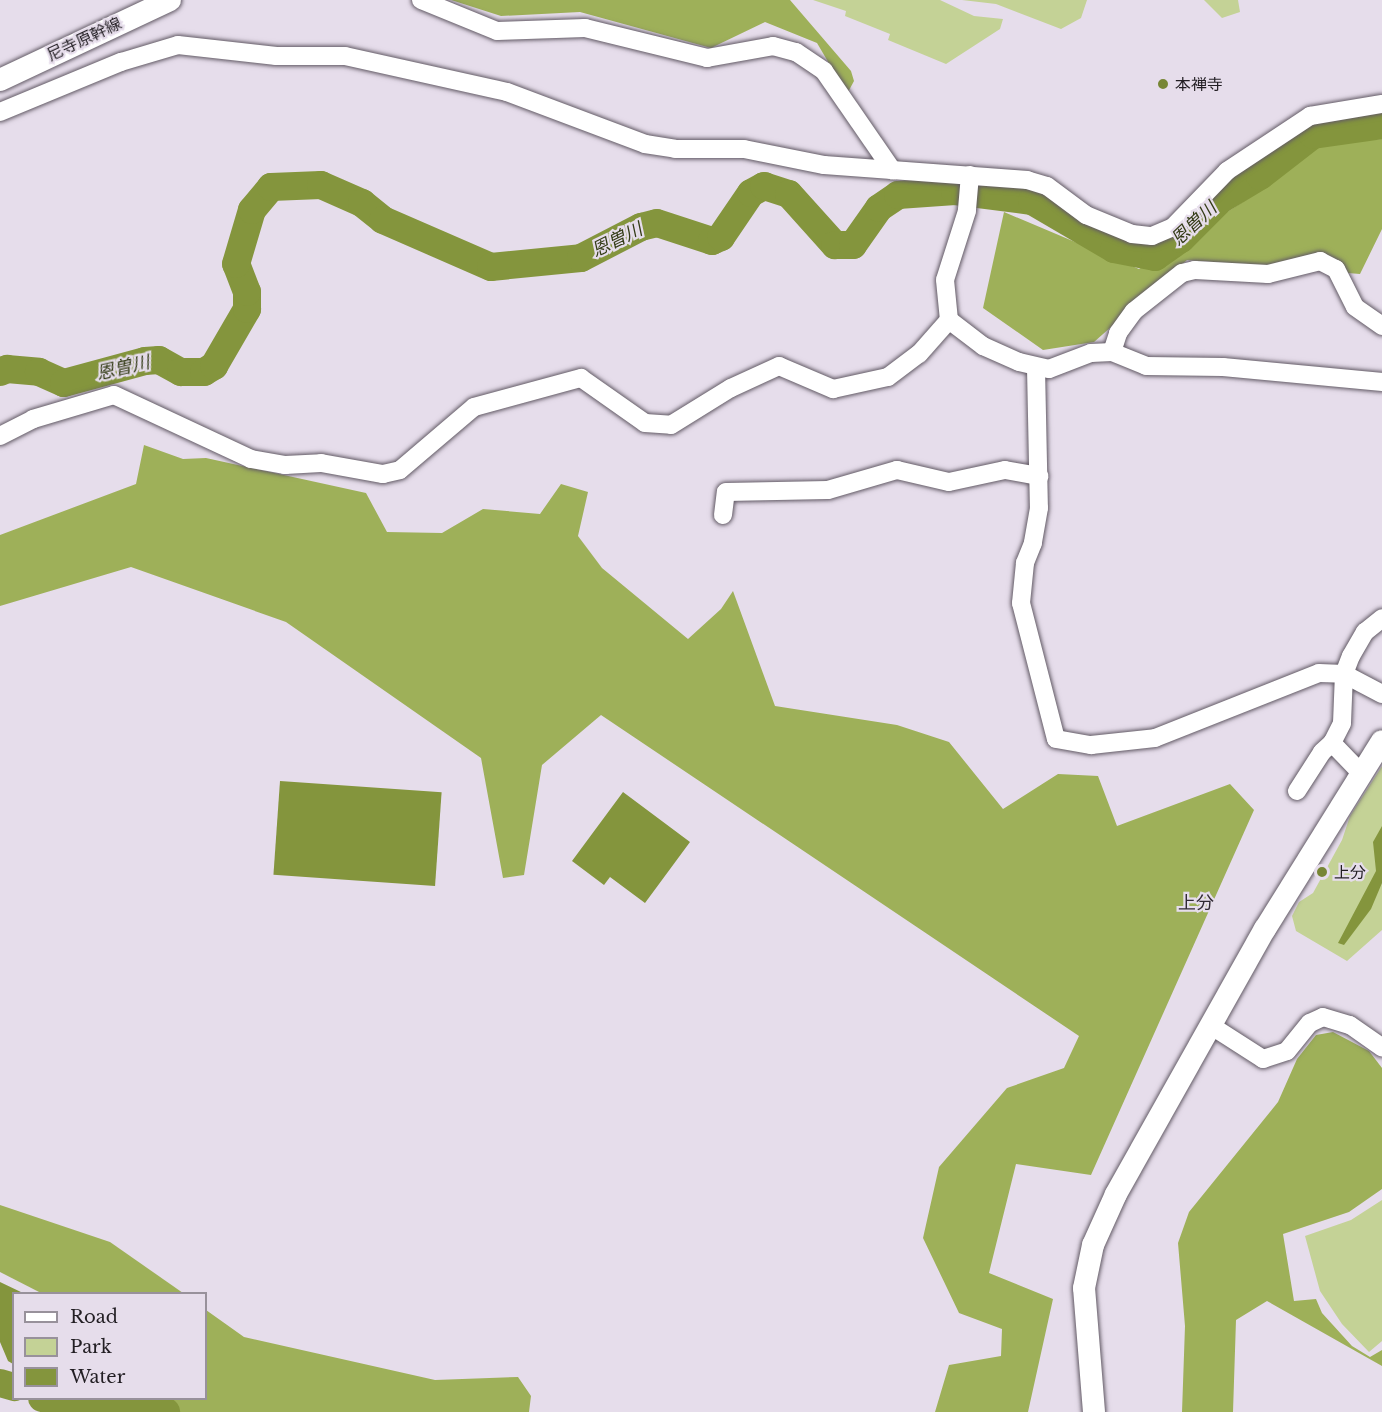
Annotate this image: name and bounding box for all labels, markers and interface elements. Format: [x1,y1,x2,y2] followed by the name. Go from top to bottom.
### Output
[44,13,124,65] street label: 尼寺原幹線
[1175,74,1223,94] place label: 本禅寺
[1156,77,1170,91] marker: 本禅寺
[1167,198,1221,250] water label: 恩曽川
[588,218,646,262] water label: 恩曽川
[94,351,152,385] water label: 恩曽川
[1334,862,1366,882] place label: 上分
[1315,865,1329,879] marker: 上分
[1178,892,1214,914] district label: 上分
[12,1292,207,1400] legend
[70,1306,118,1328] text: Road
[70,1336,112,1358] text: Park
[70,1366,125,1388] text: Water

